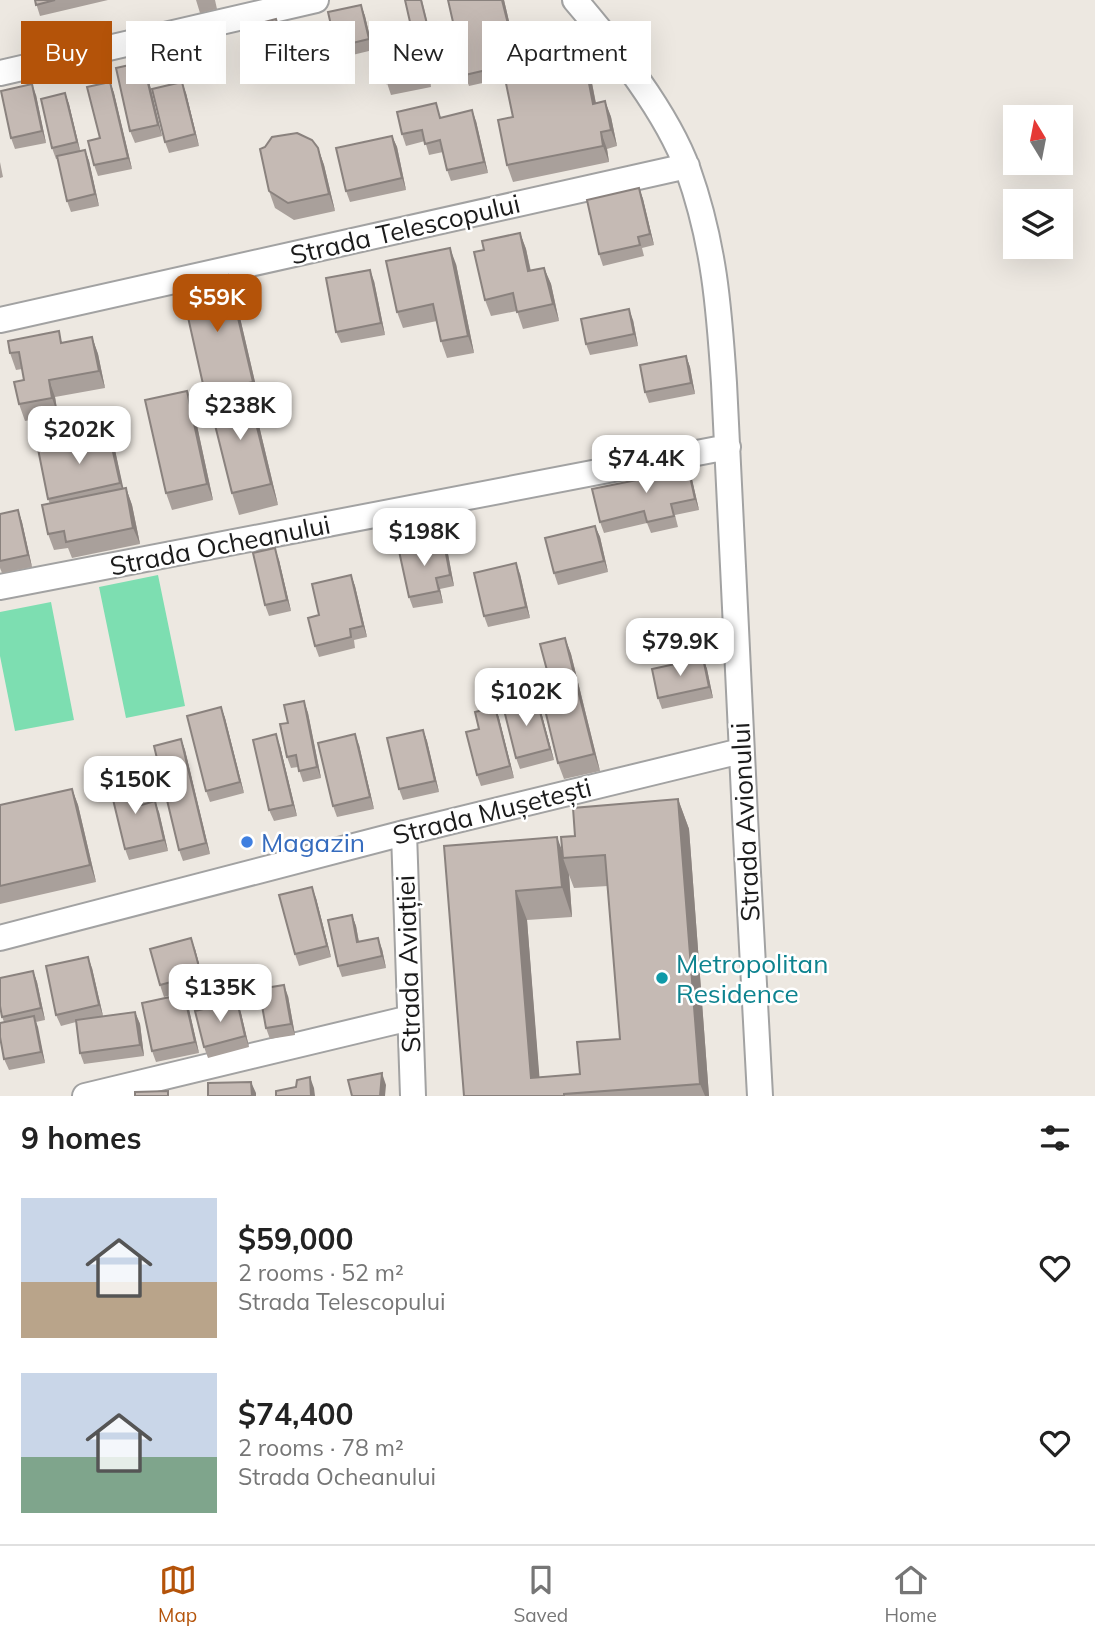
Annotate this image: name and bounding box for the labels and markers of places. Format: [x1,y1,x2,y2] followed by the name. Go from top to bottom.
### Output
[176,274,258,334] pin: $59K
[191,382,289,442] pin: $238K
[30,406,128,466] pin: $202K
[589,435,703,495] pin: $74.4K
[375,508,473,568] pin: $198K
[623,618,737,678] pin: $79.9K
[477,668,575,728] pin: $102K
[86,756,184,816] pin: $150K
[261,826,365,859] place label: Magazin
[239,834,255,850] marker: Magazin
[676,947,828,1010] place label: Metropolitan Residence
[171,964,269,1024] pin: $135K
[654,970,670,986] marker: Metropolitan Residence

